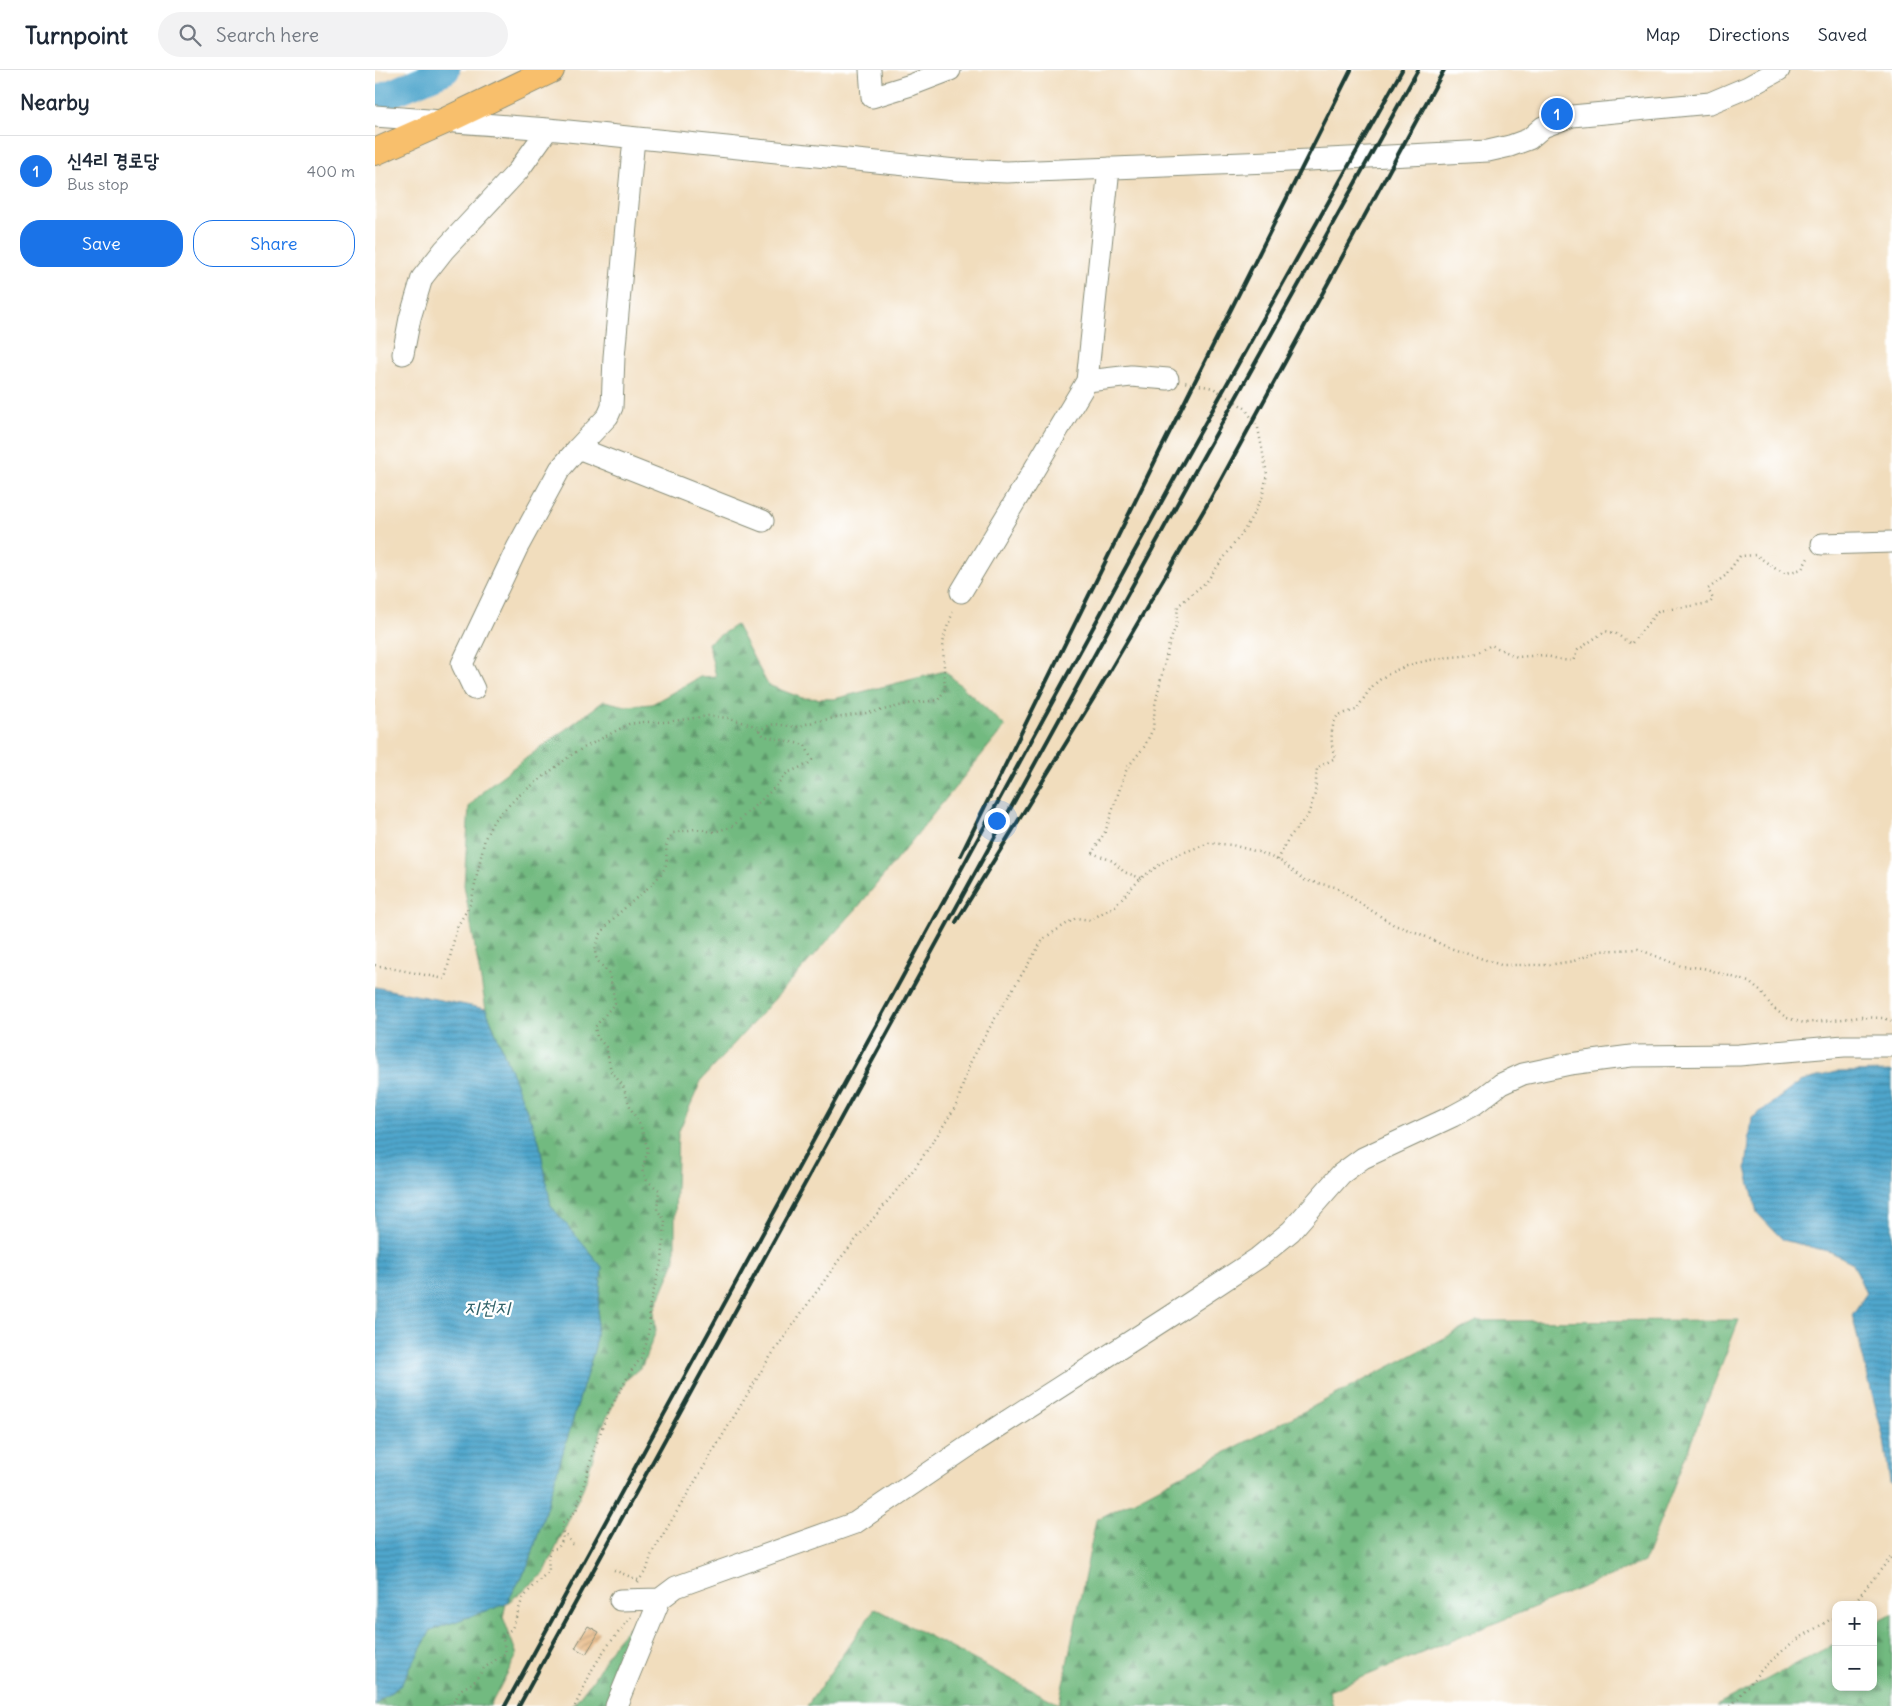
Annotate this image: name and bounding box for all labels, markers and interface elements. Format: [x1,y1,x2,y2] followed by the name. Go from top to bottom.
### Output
[158,12,508,57] search box
[25,20,128,50] text: Turnpoint
[176,21,204,49] icon: search
[216,23,319,47] text: Search here
[1645,23,1680,46] text: Map
[1708,23,1790,46] text: Directions
[1818,23,1867,46] text: Saved
[20,89,90,116] text: Nearby
[1541,95,1573,133] pin: 1
[67,148,159,172] text: 신4리 경로당
[33,161,39,181] text: 1
[307,161,355,181] text: 400 m
[67,174,129,194] text: Bus stop
[20,220,183,267] button: Save
[193,220,355,267] button: Share
[984,808,1010,834] your location
[464,1295,512,1319] water label: 지천지
[1832,1601,1877,1691] map controls
[1832,1601,1877,1646] button: +
[1832,1646,1877,1691] button: −

